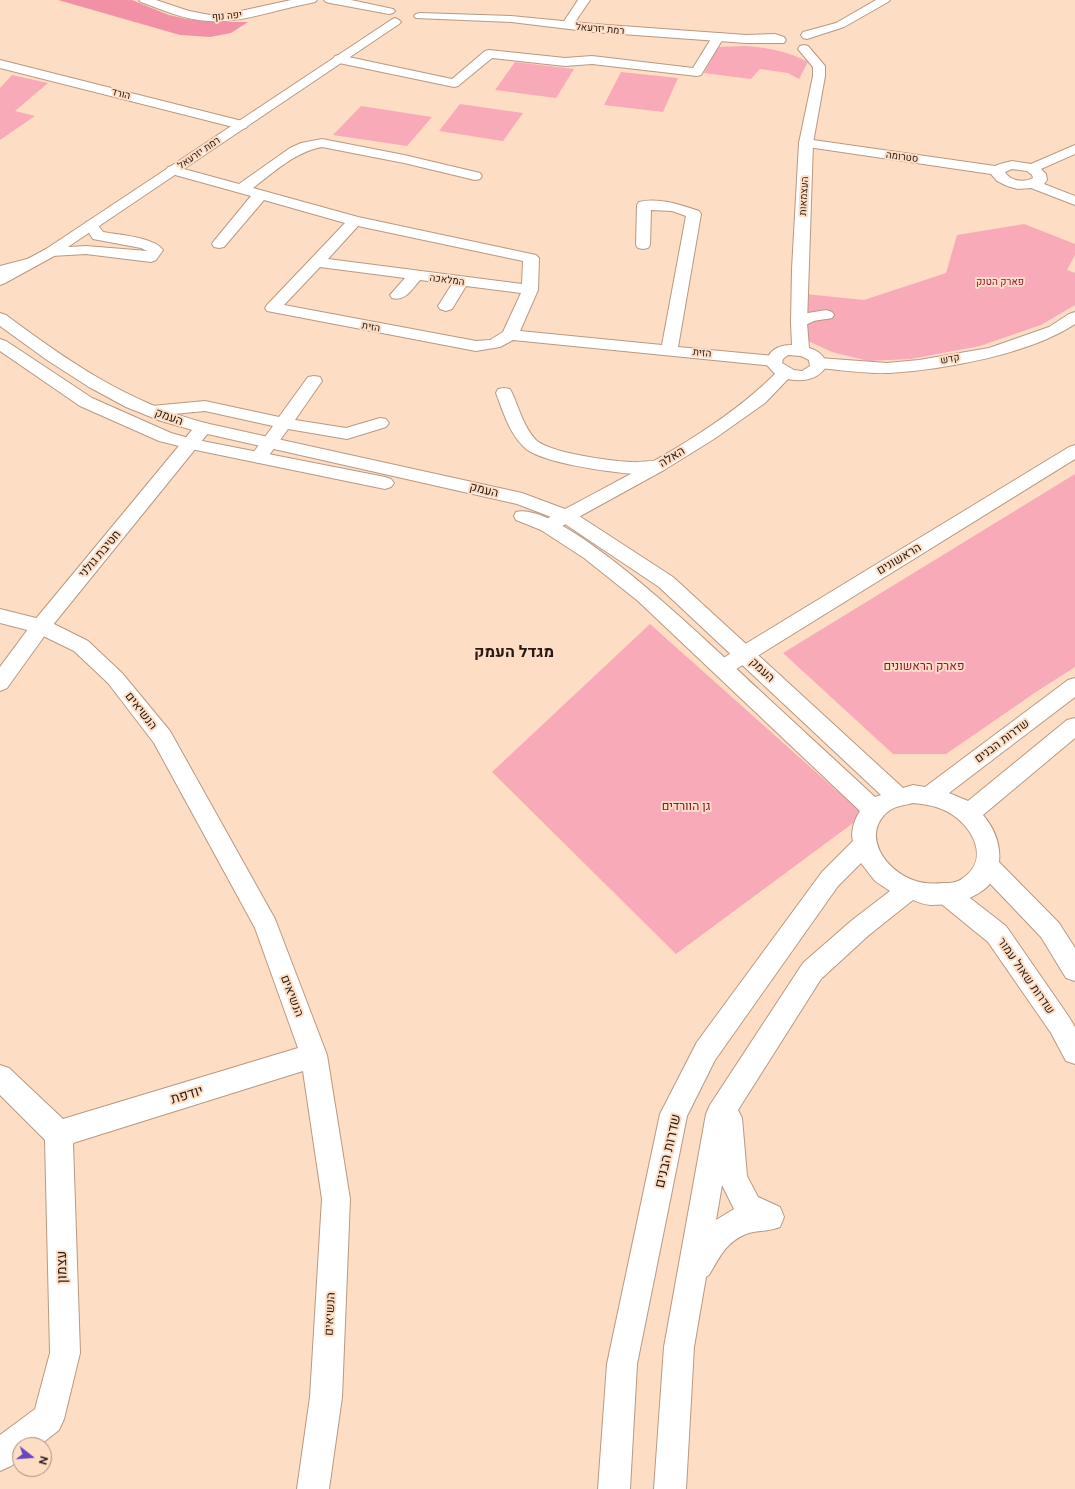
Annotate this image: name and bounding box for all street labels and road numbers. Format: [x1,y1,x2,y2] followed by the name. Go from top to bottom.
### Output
[211,9,243,23] street label: יפה נוף
[575,21,625,37] street label: רמת יזרעאל
[110,86,132,102] street label: הורד
[175,134,223,172] street label: רמת יזרעאל
[885,149,919,165] street label: סטרומה
[797,176,811,216] street label: העצמאות
[429,272,465,288] street label: המלאכה
[361,319,381,335] street label: הזית
[692,346,712,360] street label: הזית
[939,351,961,367] street label: קדש
[153,405,185,429] street label: העמק
[656,443,688,471] street label: האלה
[468,479,500,501] street label: העמק
[76,527,124,581] street label: חטיבת גולני
[874,540,924,578] street label: הראשונים
[746,655,778,685] street label: העמק
[122,689,160,733] street label: הנשיאים
[972,716,1032,766] street label: שדרות הבנים
[994,935,1058,1017] street label: שדרות שאול עמור
[277,973,307,1019] street label: הנשיאים
[169,1082,205,1108] street label: יודפת
[651,1112,685,1190] street label: שדרות הבנים
[53,1250,71,1284] street label: עצמון
[322,1292,338,1336] street label: הנשיאים

